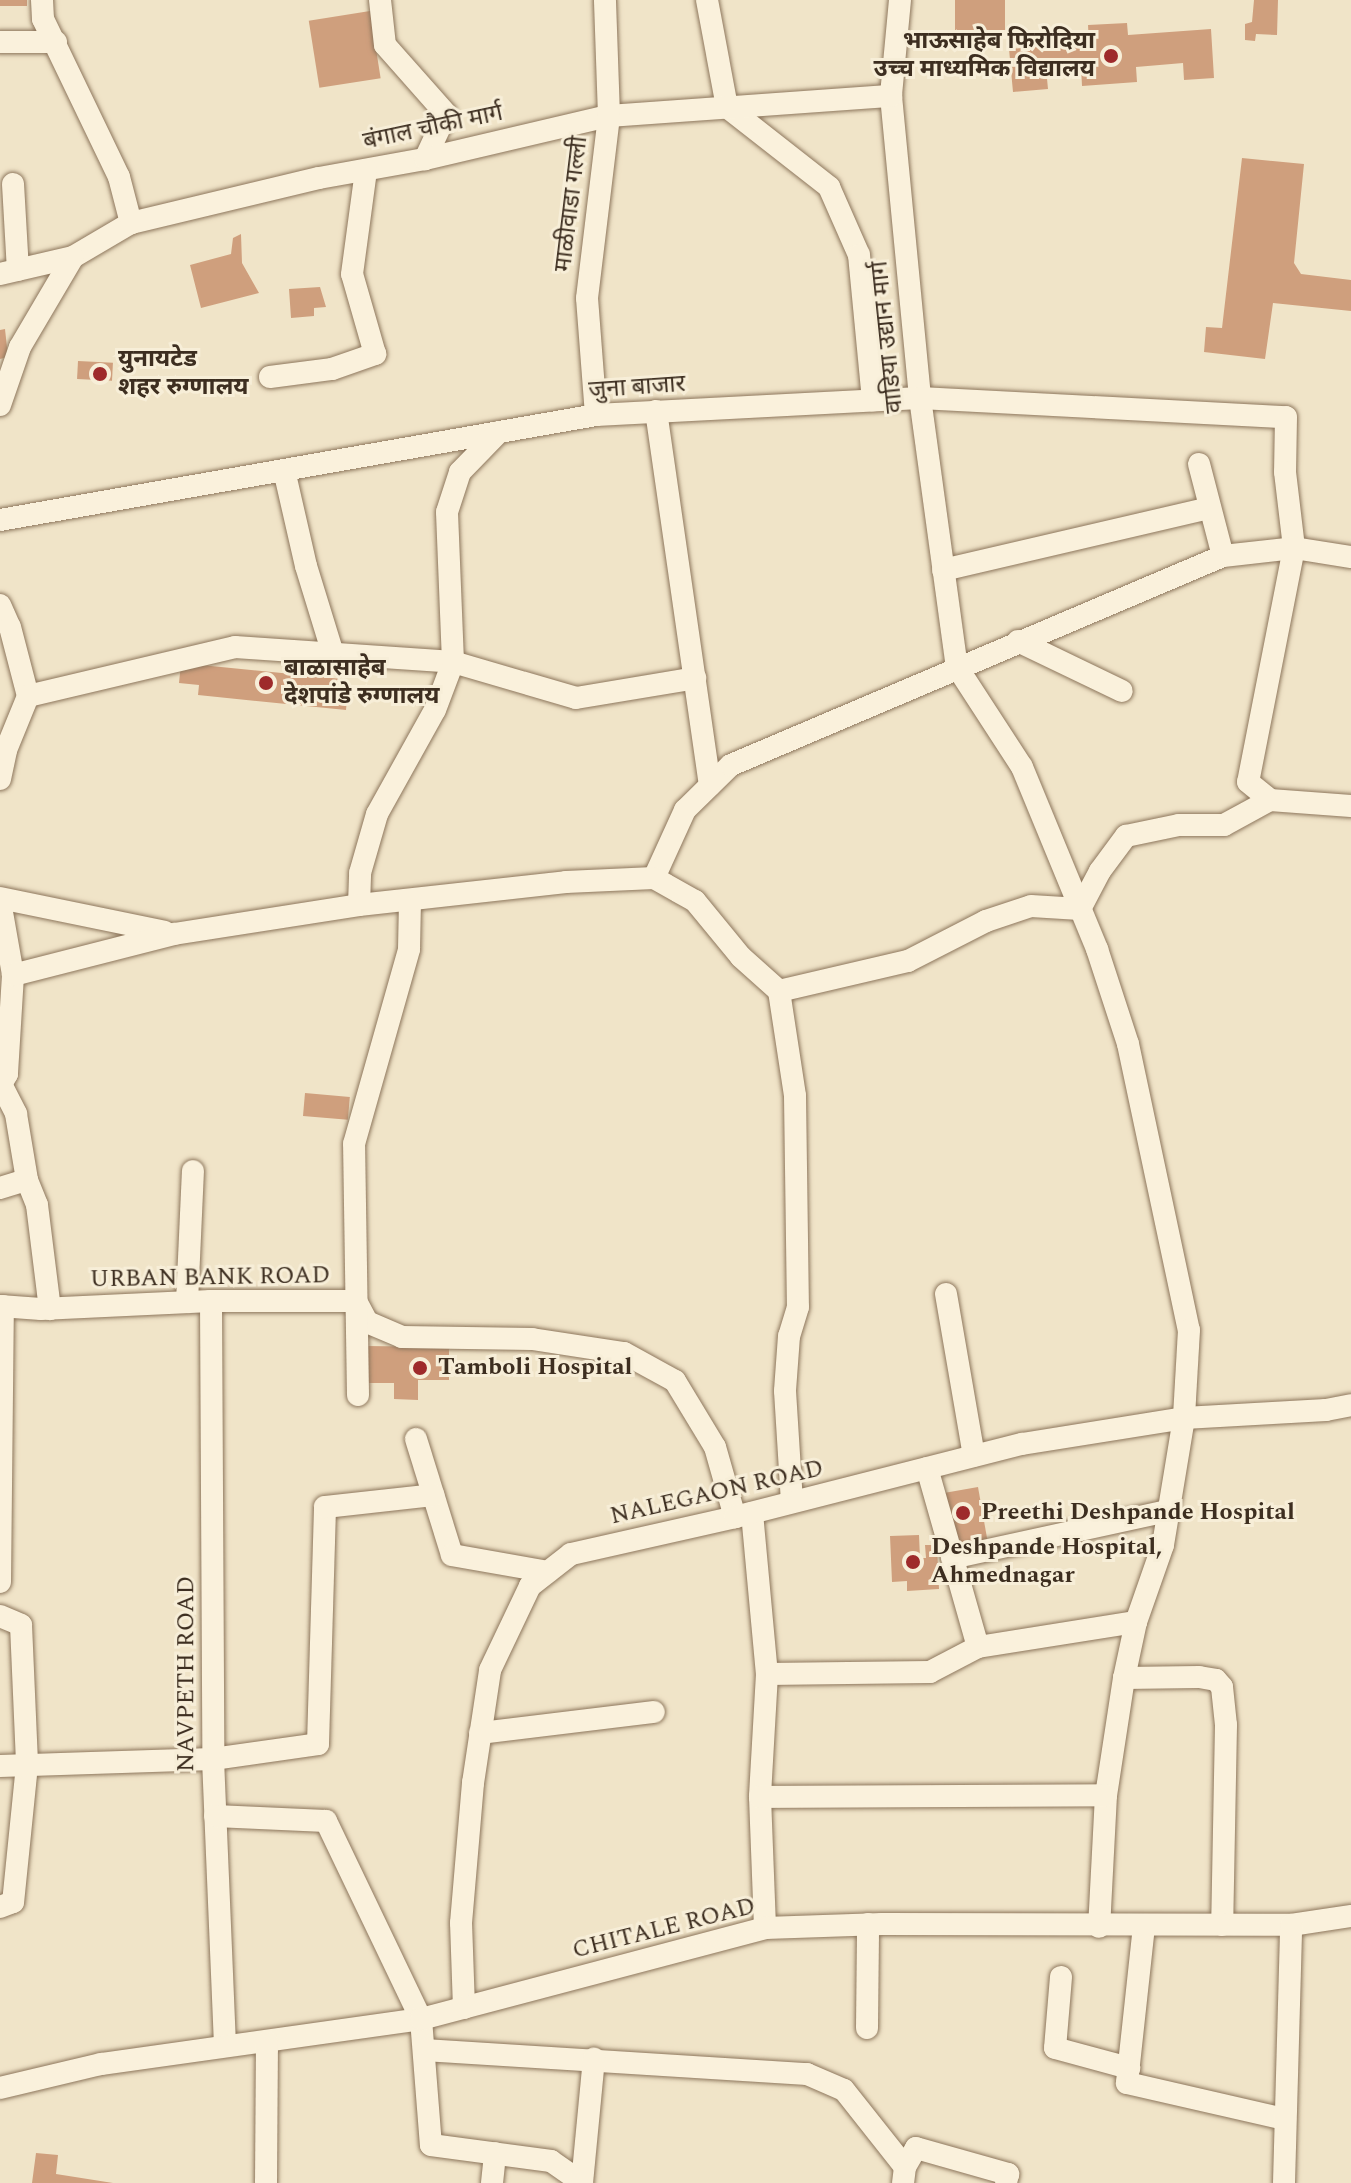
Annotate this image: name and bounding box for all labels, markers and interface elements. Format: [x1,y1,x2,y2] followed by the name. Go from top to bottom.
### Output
[874,28,1095,84] place label: भाऊसाहेब फिरोदिया उच्च माध्यमिक विद्यालय
[1102,47,1120,65] marker: भाऊसाहेब फिरोदिया उच्च माध्यमिक विद्यालय
[361,99,505,157] street label: बंगाल चौकी मार्ग
[549,135,595,273] street label: माळीवाडा गल्ली
[866,260,910,414] street label: वाडिया उद्यान मार्ग
[118,346,249,402] place label: युनायटेड शहर रुग्णालय
[89,363,111,385] marker: युनायटेड शहर रुग्णालय
[588,370,686,406] street label: जुना बाजार
[284,655,439,711] place label: बाळासाहेब देशपांडे रुग्णालय
[255,672,277,694] marker: बाळासाहेब देशपांडे रुग्णालय
[90,1262,330,1294] street label: URBAN BANK ROAD
[438,1354,632,1382] place label: Tamboli Hospital
[409,1357,431,1379] marker: Tamboli Hospital
[608,1454,826,1532] street label: NALEGAON ROAD
[981,1499,1295,1527] place label: Preethi Deshpande Hospital
[952,1502,974,1524] marker: Preethi Deshpande Hospital
[931,1534,1163,1590] place label: Deshpande Hospital, Ahmednagar
[902,1551,924,1573] marker: Deshpande Hospital, Ahmednagar
[173,1576,201,1772] street label: NAVPETH ROAD
[570,1892,758,1966] street label: CHITALE ROAD

